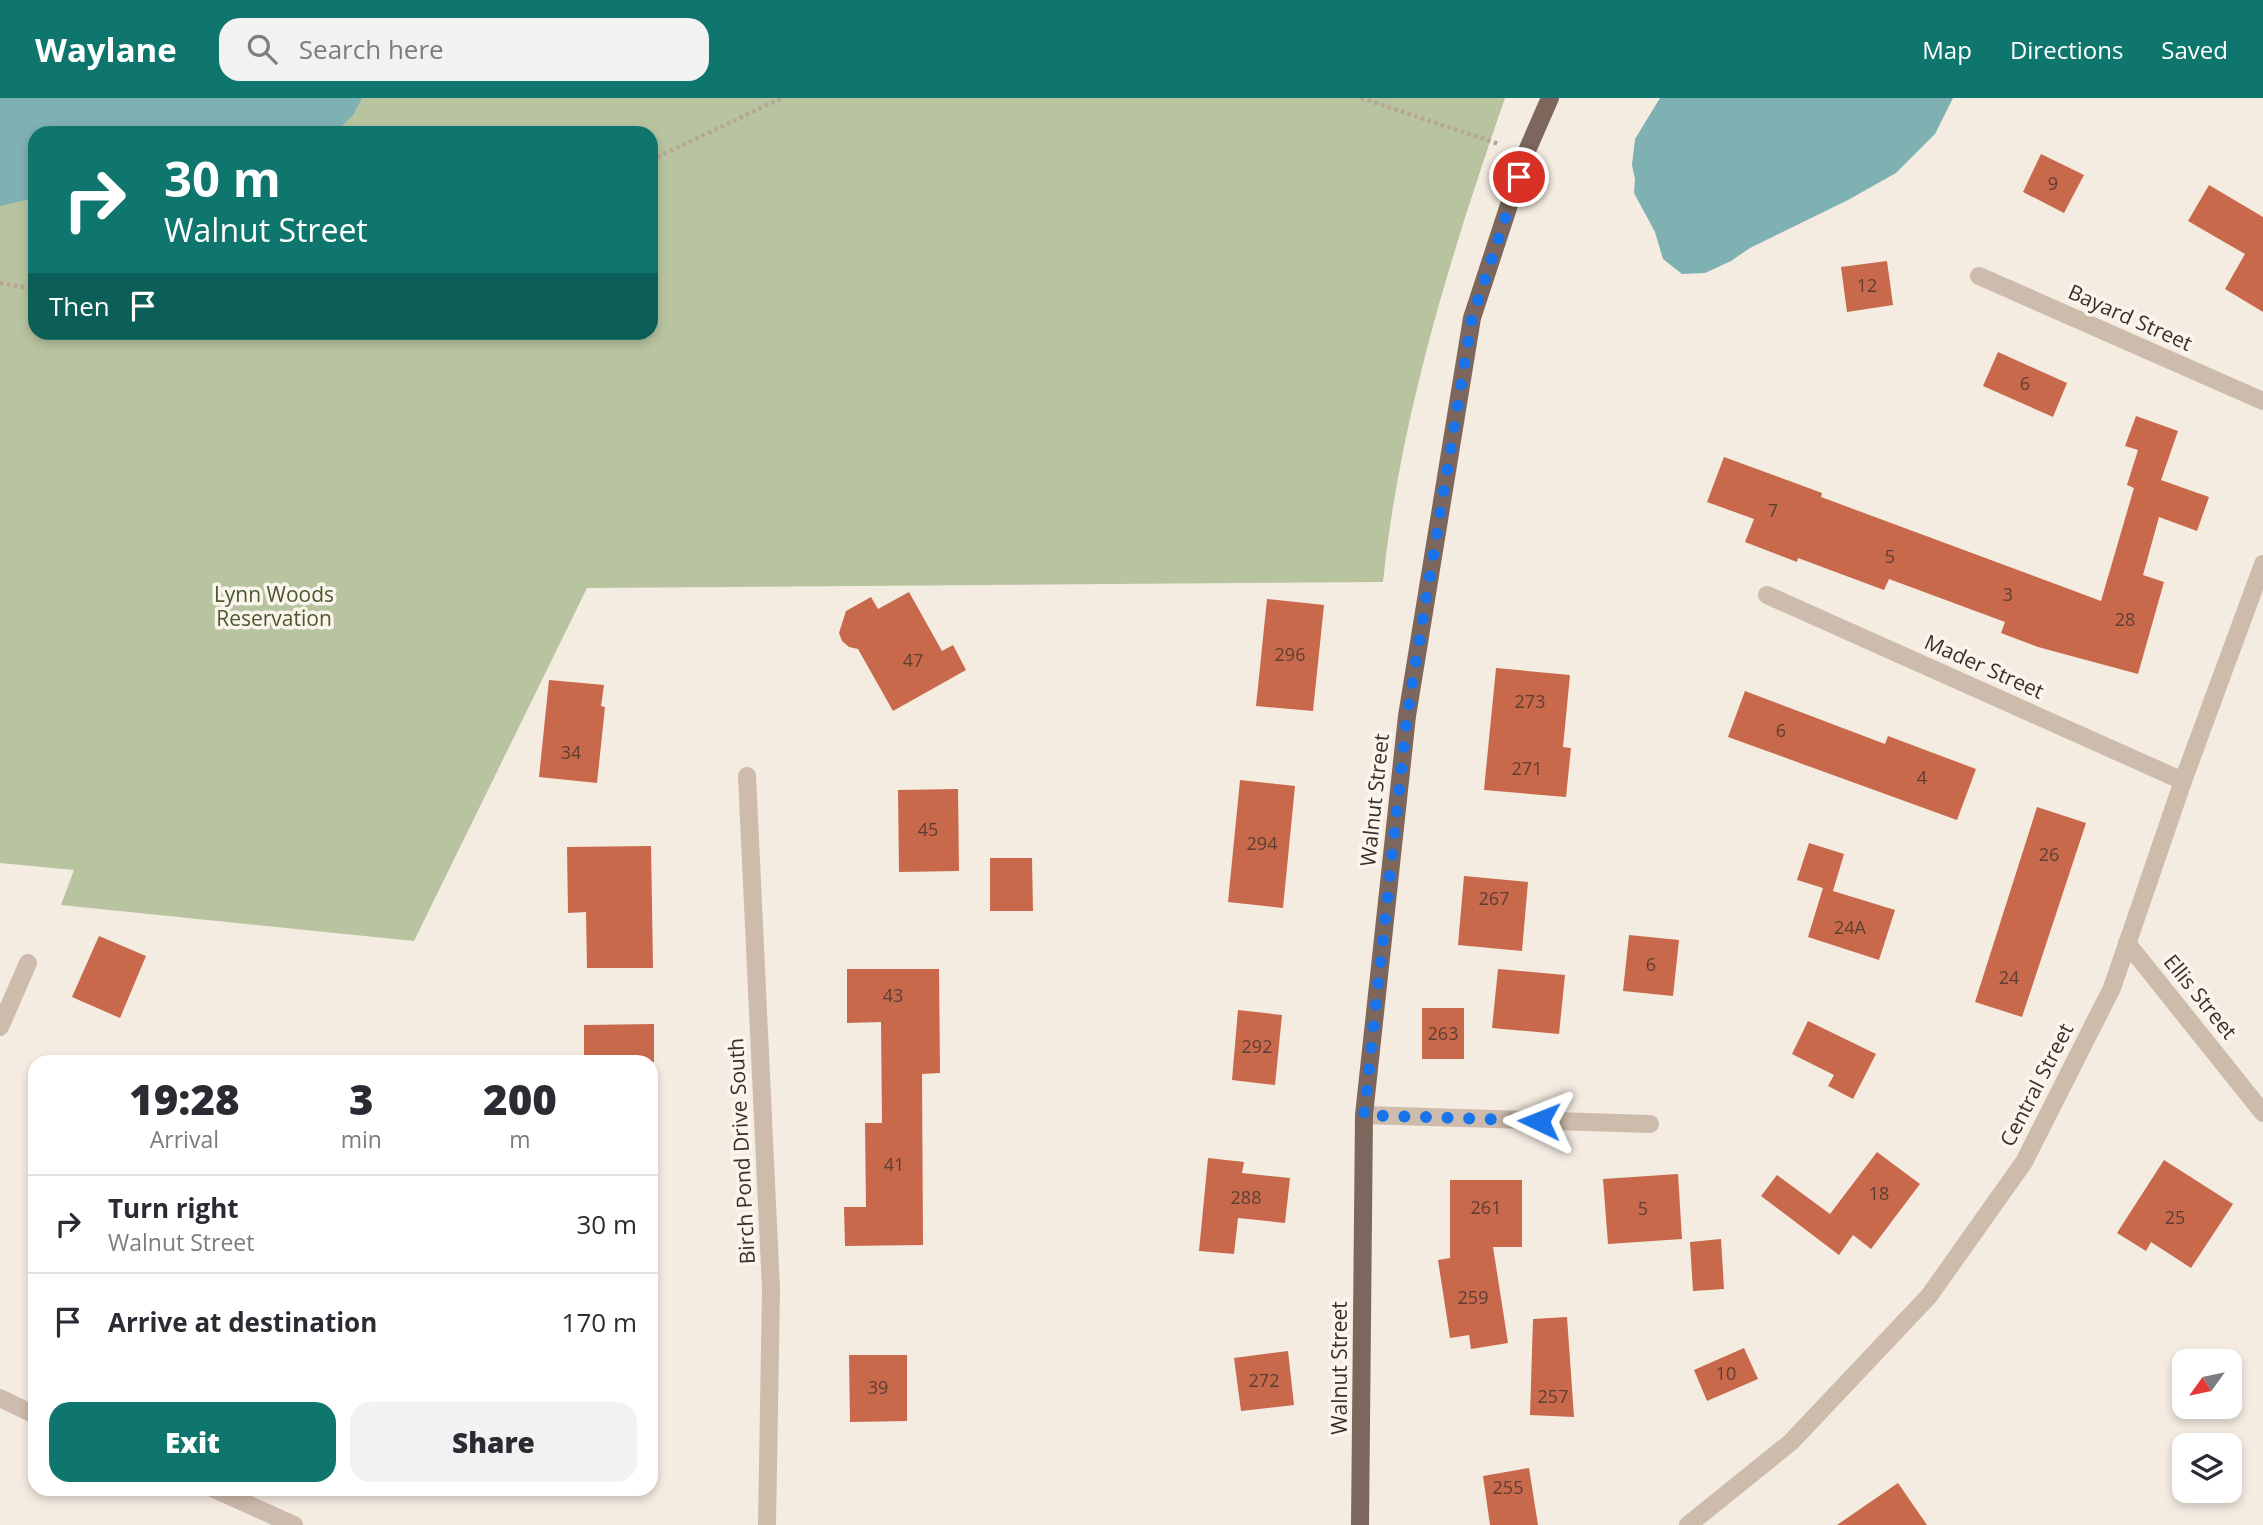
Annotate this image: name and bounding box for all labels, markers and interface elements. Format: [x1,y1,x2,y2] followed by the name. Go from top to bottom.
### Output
[219,18,709,81] search box
[35,27,177,72] text: Waylane
[243,30,281,68] icon: search
[299,31,444,67] text: Search here
[1922,33,1972,66] text: Map
[2010,33,2123,66] text: Directions
[2161,33,2228,66] text: Saved
[164,145,281,211] text: 30 m
[1489,147,1549,207] pin
[49,154,140,245] icon: right
[1500,158,1538,196] icon: arrive
[2048,171,2058,195] house number: 9
[164,208,368,251] text: Walnut Street
[1857,273,1877,297] house number: 12
[2064,277,2197,357] street label: Bayard Street
[124,287,162,325] icon: arrive
[49,288,110,324] text: Then
[2020,371,2030,395] house number: 6
[1768,498,1778,522] house number: 7
[1885,544,1895,568] house number: 5
[214,580,334,632] park label: Lynn Woods Reservation
[2003,582,2013,606] house number: 3
[2115,607,2135,631] house number: 28
[1920,627,2049,705] street label: Mader Street
[1275,642,1305,666] house number: 296
[903,648,923,672] house number: 47
[1515,689,1545,713] house number: 273
[1776,718,1786,742] house number: 6
[1353,732,1395,868] street label: Walnut Street
[561,740,581,764] house number: 34
[1512,756,1542,780] house number: 271
[1917,765,1927,789] house number: 4
[918,817,938,841] house number: 45
[1247,831,1277,855] house number: 294
[2039,842,2059,866] house number: 26
[1479,886,1509,910] house number: 267
[1834,915,1867,939] house number: 24A
[2158,948,2244,1045] street label: Ellis Street
[1646,952,1656,976] house number: 6
[1999,965,2019,989] house number: 24
[883,983,903,1007] house number: 43
[1993,1018,2079,1151] street label: Central Street
[1428,1021,1458,1045] house number: 263
[1242,1034,1272,1058] house number: 292
[721,1037,761,1265] street label: Birch Pond Drive South
[129,1070,240,1127] text: 19:28
[349,1070,374,1127] text: 3
[483,1070,557,1127] text: 200
[1502,1084,1576,1158] position arrow
[150,1123,219,1155] text: Arrival
[341,1123,382,1155] text: min
[509,1123,531,1155] text: m
[884,1152,904,1176] house number: 41
[1869,1181,1889,1205] house number: 18
[1231,1185,1261,1209] house number: 288
[108,1190,239,1226] text: Turn right
[1471,1195,1501,1219] house number: 261
[1638,1196,1648,1220] house number: 5
[49,1205,87,1243] icon: right
[2165,1205,2185,1229] house number: 25
[576,1206,637,1242] text: 30 m
[108,1226,254,1258] text: Walnut Street
[1458,1285,1488,1309] house number: 259
[1325,1301,1353,1435] street label: Walnut Street
[49,1303,87,1341] icon: arrive
[108,1304,377,1340] text: Arrive at destination
[562,1304,637,1340] text: 170 m
[2172,1349,2242,1419] north arrow
[2172,1349,2242,1503] map controls
[1716,1361,1736,1385] house number: 10
[1249,1368,1279,1392] house number: 272
[868,1375,888,1399] house number: 39
[1538,1384,1568,1408] house number: 257
[49,1402,336,1482] button: Exit
[350,1402,637,1482] button: Share
[2172,1433,2242,1503] button: layers
[1493,1475,1523,1499] house number: 255

